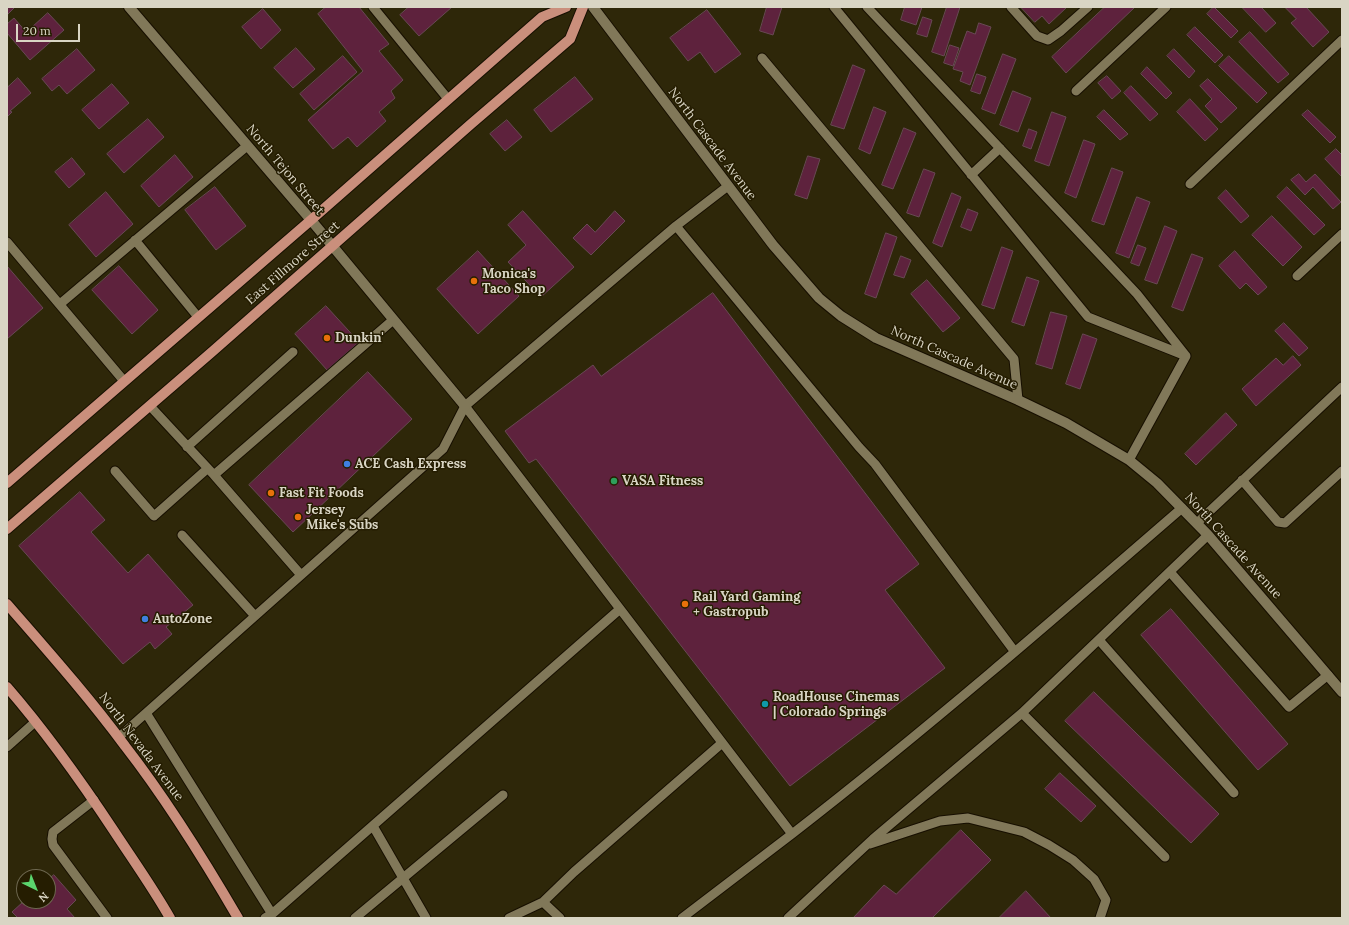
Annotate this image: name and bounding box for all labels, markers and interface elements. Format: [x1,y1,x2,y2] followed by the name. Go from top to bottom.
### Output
[18,16,82,42] scale bar
[23,23,51,38] text: 20 m
[665,85,759,203] street label: North Cascade Avenue
[243,122,327,218] street label: North Tejon Street
[243,218,343,308] street label: East Fillmore Street
[482,266,545,297] place label: Monica's Taco Shop
[469,276,479,286] marker: Monica's Taco Shop
[888,323,1020,393] street label: North Cascade Avenue
[335,330,384,346] place label: Dunkin'
[322,333,332,343] marker: Dunkin'
[355,456,466,472] place label: ACE Cash Express
[342,459,352,469] marker: ACE Cash Express
[622,473,703,489] place label: VASA Fitness
[609,476,619,486] marker: VASA Fitness
[279,485,364,501] place label: Fast Fit Foods
[266,488,276,498] marker: Fast Fit Foods
[1181,490,1285,602] street label: North Cascade Avenue
[306,502,378,533] place label: Jersey Mike's Subs
[293,512,303,522] marker: Jersey Mike's Subs
[693,589,801,620] place label: Rail Yard Gaming + Gastropub
[680,599,690,609] marker: Rail Yard Gaming + Gastropub
[153,611,212,627] place label: AutoZone
[140,614,150,624] marker: AutoZone
[773,689,899,720] place label: RoadHouse Cinemas | Colorado Springs
[95,690,187,804] street label: North Nevada Avenue
[760,699,770,709] marker: RoadHouse Cinemas | Colorado Springs
[16,869,56,909] north arrow
[36,889,51,905] text: N

